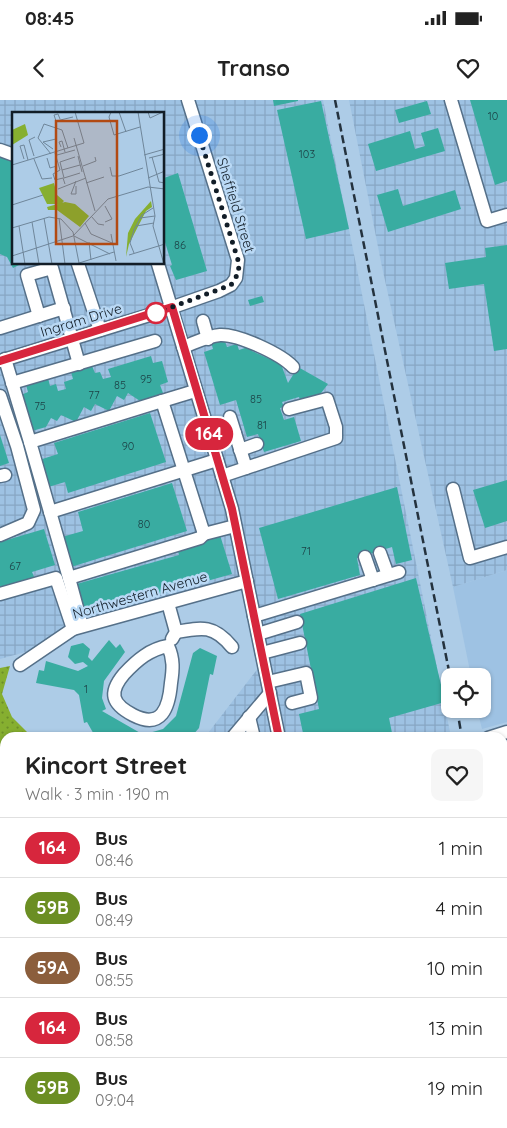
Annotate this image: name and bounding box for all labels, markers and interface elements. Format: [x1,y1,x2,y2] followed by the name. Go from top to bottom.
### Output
[25,6,74,30] text: 08:45
[25,54,53,82] icon: back
[217,54,290,82] text: Transo
[454,54,482,82] icon: heart
[488,109,498,123] house number: 10
[12,112,165,265] inset map
[187,123,212,148] your location
[299,147,315,161] house number: 103
[213,155,259,255] street label: Sheffield Street
[174,238,186,252] house number: 86
[38,299,124,341] street label: Ingram Drive
[145,302,167,324] unlabelled marker
[140,372,152,386] house number: 95
[114,378,126,392] house number: 85
[88,388,100,402] house number: 77
[250,392,262,406] house number: 85
[34,399,46,413] house number: 75
[180,418,238,450] line badge: 164
[257,418,267,432] house number: 81
[195,422,223,445] text: 164
[122,439,134,453] house number: 90
[138,517,150,531] house number: 80
[301,544,311,558] house number: 71
[9,559,21,573] house number: 67
[70,567,210,623] street label: Northwestern Avenue
[441,668,491,718] map controls
[441,668,491,718] button: locate
[84,682,88,696] house number: 1
[431,749,483,801] button: heart
[25,750,187,780] text: Kincort Street
[25,784,169,804] text: Walk · 3 min · 190 m
[95,826,128,850] text: Bus
[39,836,66,859] text: 164
[438,836,483,860] text: 1 min
[95,850,133,870] text: 08:46
[95,886,128,910] text: Bus
[36,896,69,919] text: 59B
[435,896,483,920] text: 4 min
[95,910,133,930] text: 08:49
[95,946,128,970] text: Bus
[36,956,69,979] text: 59A
[427,956,483,980] text: 10 min
[95,970,134,990] text: 08:55
[95,1006,128,1030] text: Bus
[39,1016,66,1039] text: 164
[428,1016,483,1040] text: 13 min
[95,1030,134,1050] text: 08:58
[95,1066,128,1090] text: Bus
[36,1076,69,1099] text: 59B
[428,1076,483,1100] text: 19 min
[95,1090,134,1110] text: 09:04

